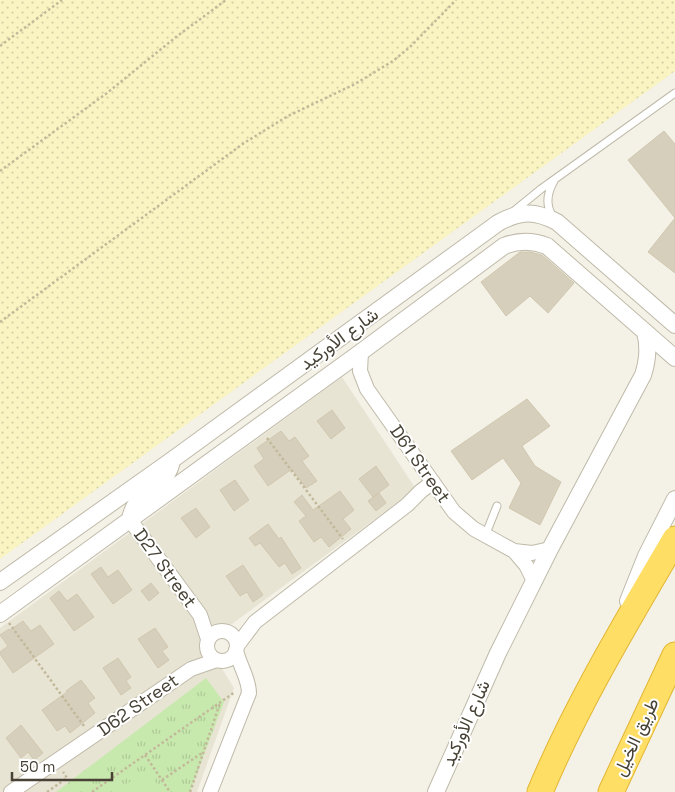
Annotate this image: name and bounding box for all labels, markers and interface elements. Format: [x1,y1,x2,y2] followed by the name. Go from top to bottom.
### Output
[295,302,383,376] street label: شارع الأوركيد
[385,420,456,507] street label: D61 Street
[129,524,202,612] street label: D27 Street
[93,668,183,741] street label: D62 Street
[436,676,496,770] street label: شارع الأوركيد
[607,694,664,780] street label: طريق الخيل
[12,750,112,782] scale bar
[20,757,55,776] text: 50 m

